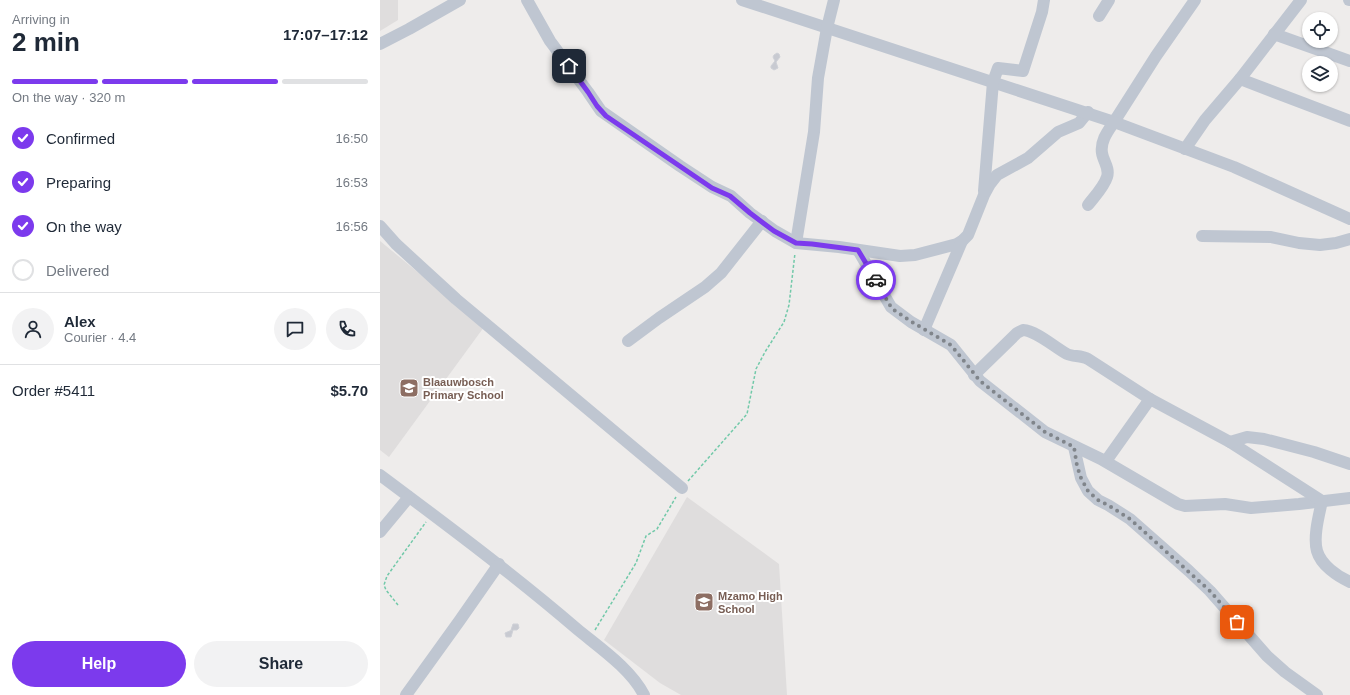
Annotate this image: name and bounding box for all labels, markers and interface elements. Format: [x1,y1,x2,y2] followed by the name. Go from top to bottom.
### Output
[12,12,70,27] text: Arriving in
[1302,12,1338,92] map controls
[1302,12,1338,48] button: locate
[283,26,368,43] text: 17:07–17:12
[12,27,80,57] text: 2 min
[552,49,586,83] pin
[558,55,580,77] icon: home
[1302,56,1338,92] button: layers
[12,90,125,105] text: On the way · 320 m
[12,127,34,149] icon: check
[46,130,115,147] text: Confirmed
[335,131,368,146] text: 16:50
[12,171,34,193] icon: check
[46,174,111,191] text: Preparing
[335,175,368,190] text: 16:53
[12,215,34,237] icon: check
[46,218,122,235] text: On the way
[335,219,368,234] text: 16:56
[856,260,896,300] courier
[46,262,109,279] text: Delivered
[865,269,887,291] icon: car
[12,308,54,350] button: person
[274,308,316,350] button: chat
[326,308,368,350] button: phone
[64,313,96,330] text: Alex
[64,330,136,345] text: Courier · 4.4
[423,376,504,401] place label: Blaauwbosch Primary School
[398,377,420,399] school or university icon: Blaauwbosch Primary School
[12,382,95,399] text: Order #5411
[330,382,368,399] text: $5.70
[718,590,783,615] place label: Mzamo High School
[693,591,715,613] school or university icon: Mzamo High School
[1220,605,1254,639] pin
[1226,611,1248,633] icon: bag
[12,641,186,687] button: Help
[194,641,368,687] button: Share

